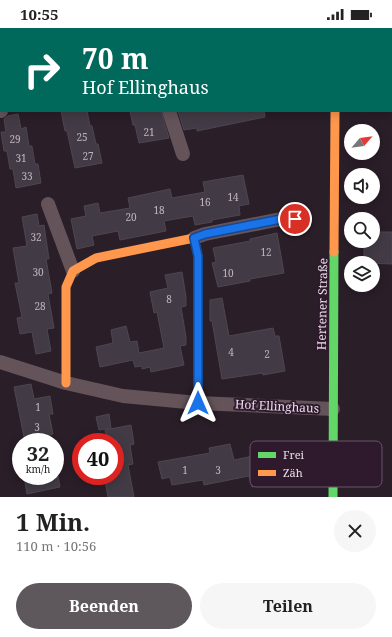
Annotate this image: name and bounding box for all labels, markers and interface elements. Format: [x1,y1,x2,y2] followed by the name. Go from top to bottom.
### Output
[20,4,58,24] text: 10:55
[82,39,149,77] text: 70 m
[16,44,68,96] icon: right
[82,75,209,99] text: Hof Ellinghaus
[344,124,380,160] north arrow
[344,124,380,292] map controls
[143,125,155,139] house number: 21
[76,130,88,144] house number: 25
[9,132,21,146] house number: 29
[82,149,94,163] house number: 27
[15,151,27,165] house number: 31
[344,168,380,204] button: sound
[21,169,33,183] house number: 33
[227,190,239,204] house number: 14
[199,195,211,209] house number: 16
[278,202,312,236] pin
[153,203,165,217] house number: 18
[284,208,306,230] icon: arrive
[125,210,137,224] house number: 20
[344,212,380,248] button: search
[30,230,42,244] house number: 32
[260,245,272,259] house number: 12
[344,256,380,292] button: layers
[313,258,331,350] street label: Hertener Straße
[32,265,44,279] house number: 30
[222,266,234,280] house number: 10
[166,292,172,306] house number: 8
[34,299,46,313] house number: 28
[228,345,234,359] house number: 4
[264,347,270,361] house number: 2
[177,382,219,424] position arrow
[234,395,320,417] street label: Hof Ellinghaus
[35,400,41,414] house number: 1
[34,420,40,434] house number: 3
[72,433,124,485] speed limit sign: 40
[27,440,49,467] text: 32
[250,441,382,487] legend
[283,447,305,462] text: Frei
[26,462,50,476] text: km/h
[182,463,188,477] house number: 1
[215,463,221,477] house number: 3
[283,465,303,480] text: Zäh
[16,505,90,538] text: 1 Min.
[334,510,376,552] button: close
[16,537,96,555] text: 110 m · 10:56
[16,583,192,629] button: Beenden
[200,583,376,629] button: Teilen

